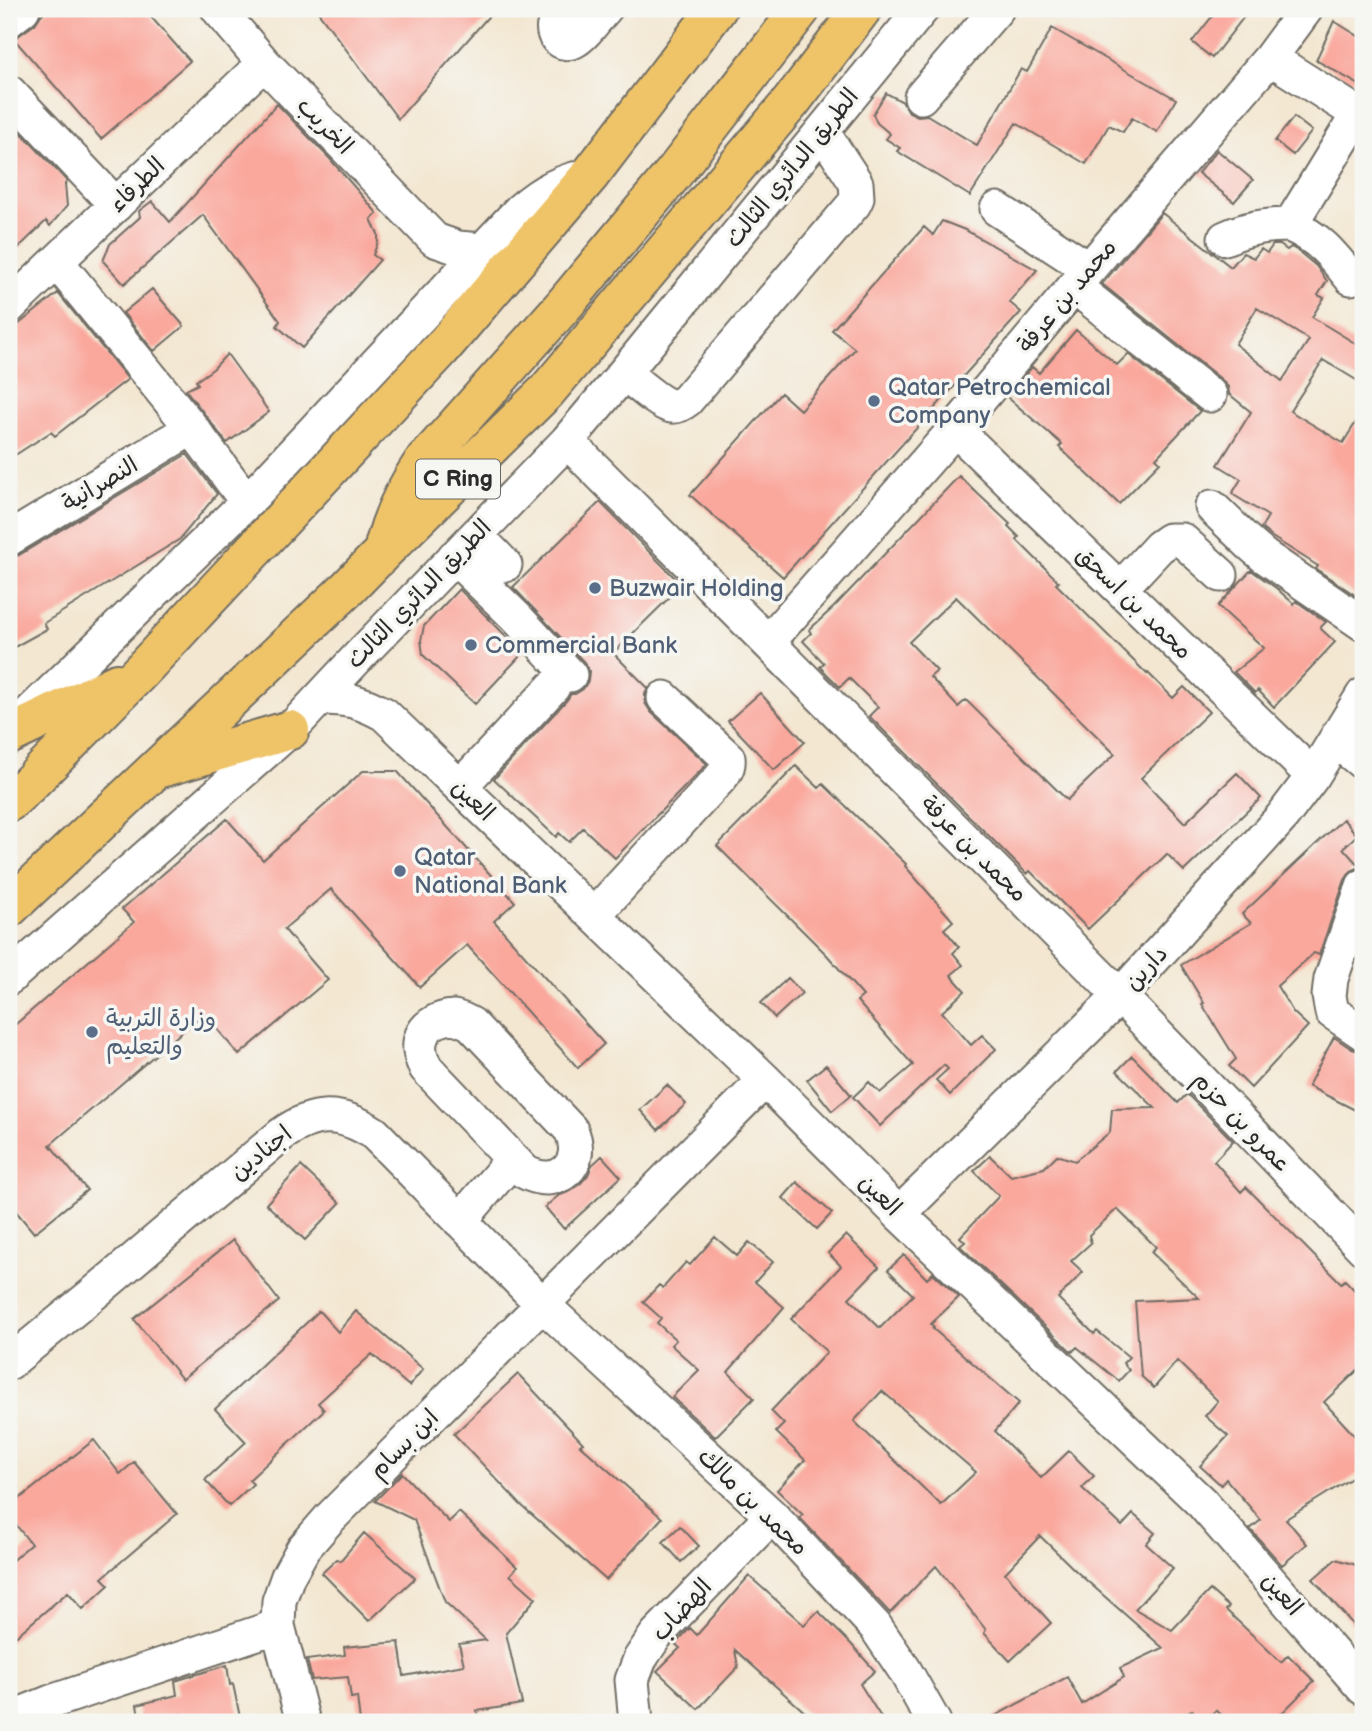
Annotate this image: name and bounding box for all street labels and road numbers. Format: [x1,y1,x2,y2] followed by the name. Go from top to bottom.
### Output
[719,83,867,255] street label: الطريق الدائري الثالث
[291,91,359,161] street label: الخريب
[103,151,171,219] street label: الطرفاء
[1011,233,1123,359] street label: محمد بن عرفة
[57,450,143,518] street label: النصرانية
[416,460,500,499] road number: C Ring
[340,513,499,676] street label: الطريق الدائري الثالث
[1070,540,1198,666] street label: محمد بن اسحق
[445,773,501,827] street label: العين
[914,789,1034,909] street label: محمد بن عرفة
[1118,939,1174,997] street label: دارين
[1184,1065,1298,1181] street label: عمرو بن حزم
[224,1119,298,1187] street label: اجنادين
[853,1168,907,1222] street label: العين
[363,1403,447,1487] street label: ابن بسام
[692,1442,814,1562] street label: محمد بن مالك
[1255,1566,1309,1622] street label: العين
[646,1573,718,1647] street label: الهضاب

